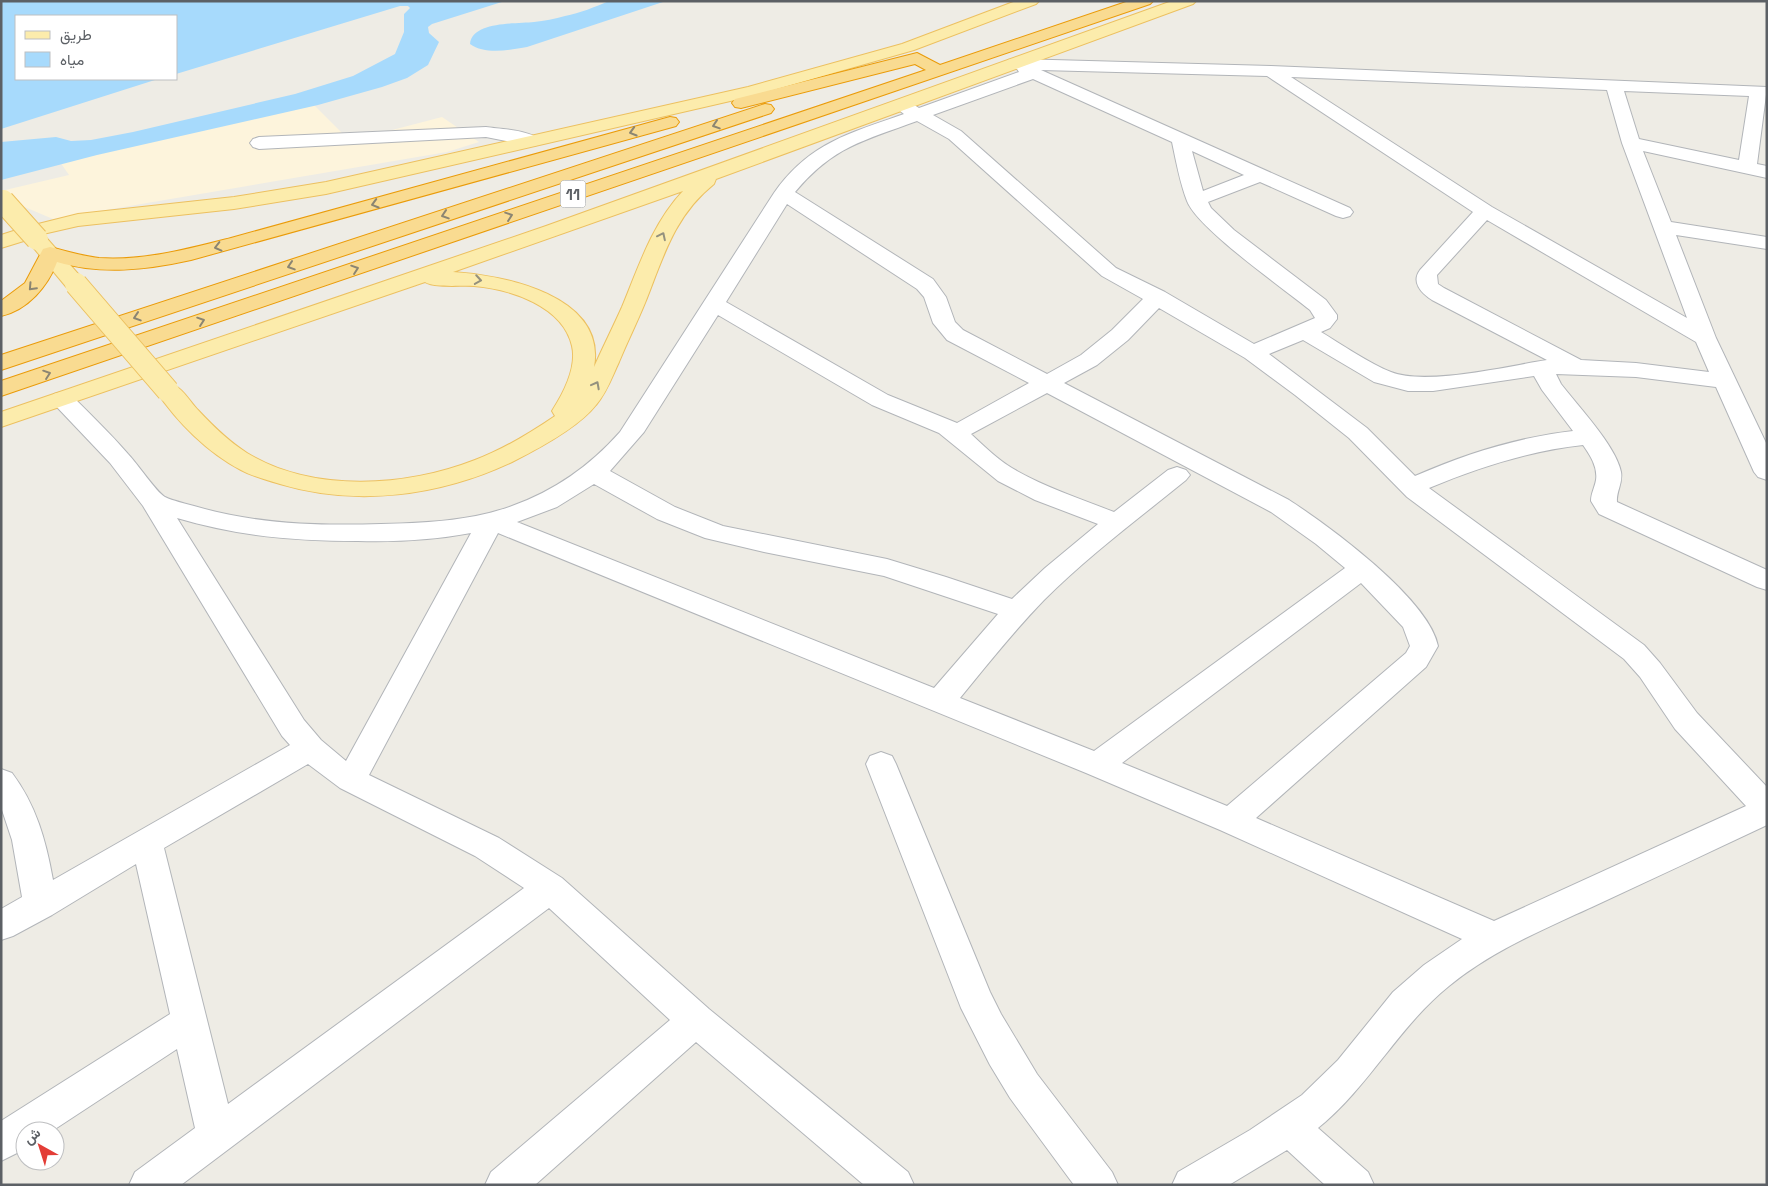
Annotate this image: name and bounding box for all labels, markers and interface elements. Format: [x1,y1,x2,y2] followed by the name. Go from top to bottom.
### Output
[15,15,178,80] legend
[60,25,92,45] text: طريق
[60,50,84,69] text: مياه
[712,119,721,129] one-way arrow
[629,127,637,137] one-way arrow
[560,180,586,208] road number: 11
[371,199,380,209] one-way arrow
[442,209,450,219] one-way arrow
[504,212,513,222] one-way arrow
[656,232,666,241] one-way arrow
[215,242,223,252] one-way arrow
[287,260,296,270] one-way arrow
[350,265,359,275] one-way arrow
[474,274,482,285] one-way arrow
[29,281,38,290] one-way arrow
[133,312,142,322] one-way arrow
[196,317,205,327] one-way arrow
[43,369,51,379] one-way arrow
[590,381,600,390] one-way arrow
[15,1121,65,1171] north arrow
[20,1123,44,1148] text: ش

